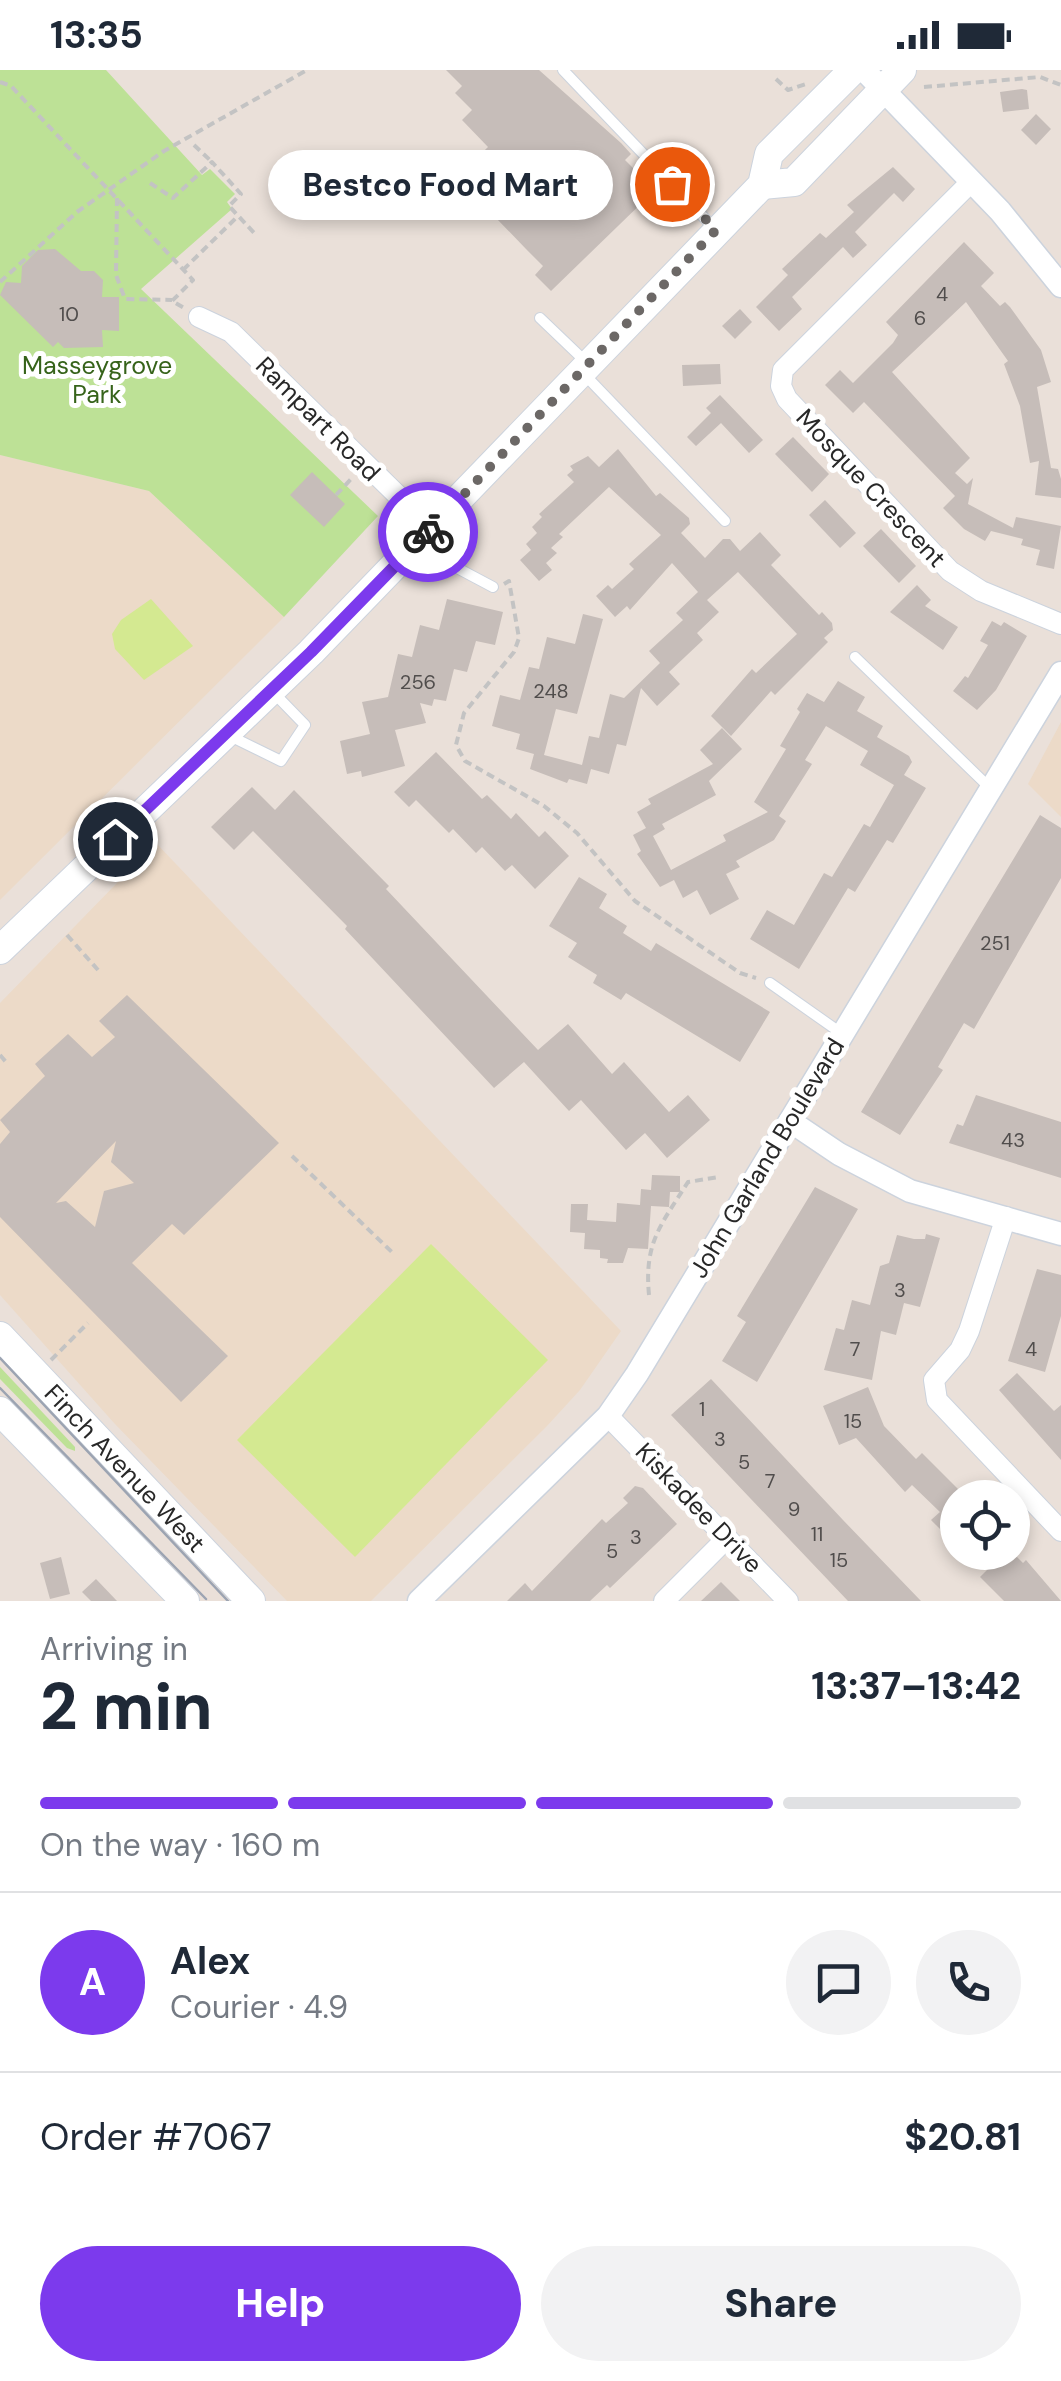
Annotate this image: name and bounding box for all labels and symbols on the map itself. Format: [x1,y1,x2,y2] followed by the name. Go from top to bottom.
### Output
[630,142,715,227] pin
[267,149,612,219] callout: Bestco Food Mart
[936,281,948,307] house number: 4
[59,301,79,327] house number: 10
[914,305,926,331] house number: 6
[22,349,172,411] park label: Masseygrove Park
[249,350,387,488] street label: Rampart Road
[789,402,953,574] street label: Mosque Crescent
[378,482,478,582] courier
[400,669,436,695] house number: 256
[533,678,569,704] house number: 248
[73,797,158,882] pin
[980,930,1010,956] house number: 251
[682,1032,852,1284] street label: John Garland Boulevard
[1001,1127,1025,1153] house number: 43
[894,1277,906,1303] house number: 3
[850,1336,860,1362] house number: 7
[1025,1336,1037,1362] house number: 4
[38,1377,213,1559] street label: Finch Avenue West
[699,1396,705,1422] house number: 1
[844,1408,862,1434] house number: 15
[714,1426,726,1452] house number: 3
[628,1436,770,1580] street label: Kiskadee Drive
[738,1449,750,1475] house number: 5
[765,1468,775,1494] house number: 7
[788,1496,800,1522] house number: 9
[811,1521,823,1547] house number: 11
[630,1524,642,1550] house number: 3
[606,1538,618,1564] house number: 5
[830,1547,848,1573] house number: 15

